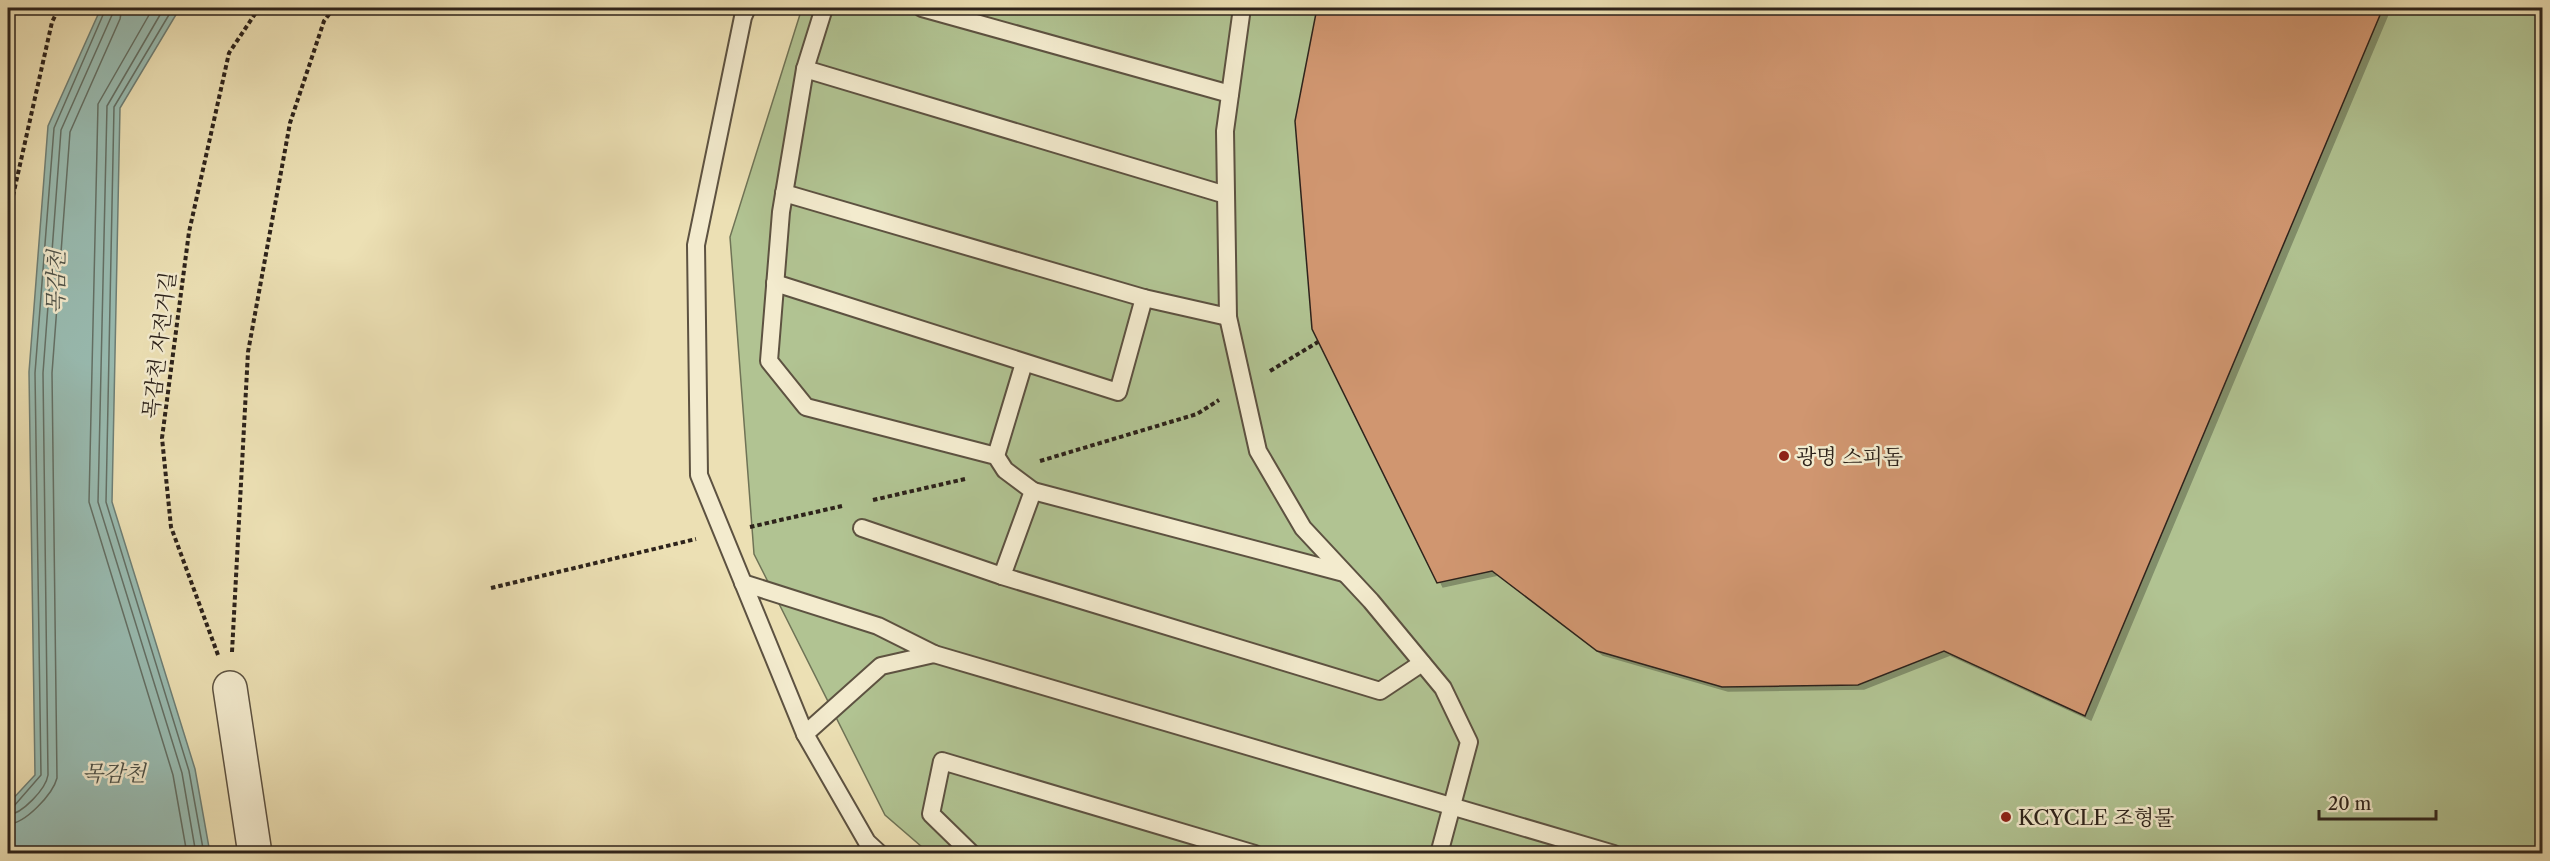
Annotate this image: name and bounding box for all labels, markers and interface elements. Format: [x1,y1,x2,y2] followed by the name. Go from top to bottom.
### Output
[42,248,70,314] water label: 목감천
[138,270,180,420] street label: 목감천 자전거길
[1796,444,1903,469] place label: 광명 스피돔
[1777,449,1791,463] marker: 광명 스피돔
[82,760,148,787] water label: 목감천
[2319,783,2436,821] scale bar
[2328,793,2372,815] text: 20 m
[2018,805,2174,830] place label: KCYCLE 조형물
[1999,810,2013,824] marker: KCYCLE 조형물

